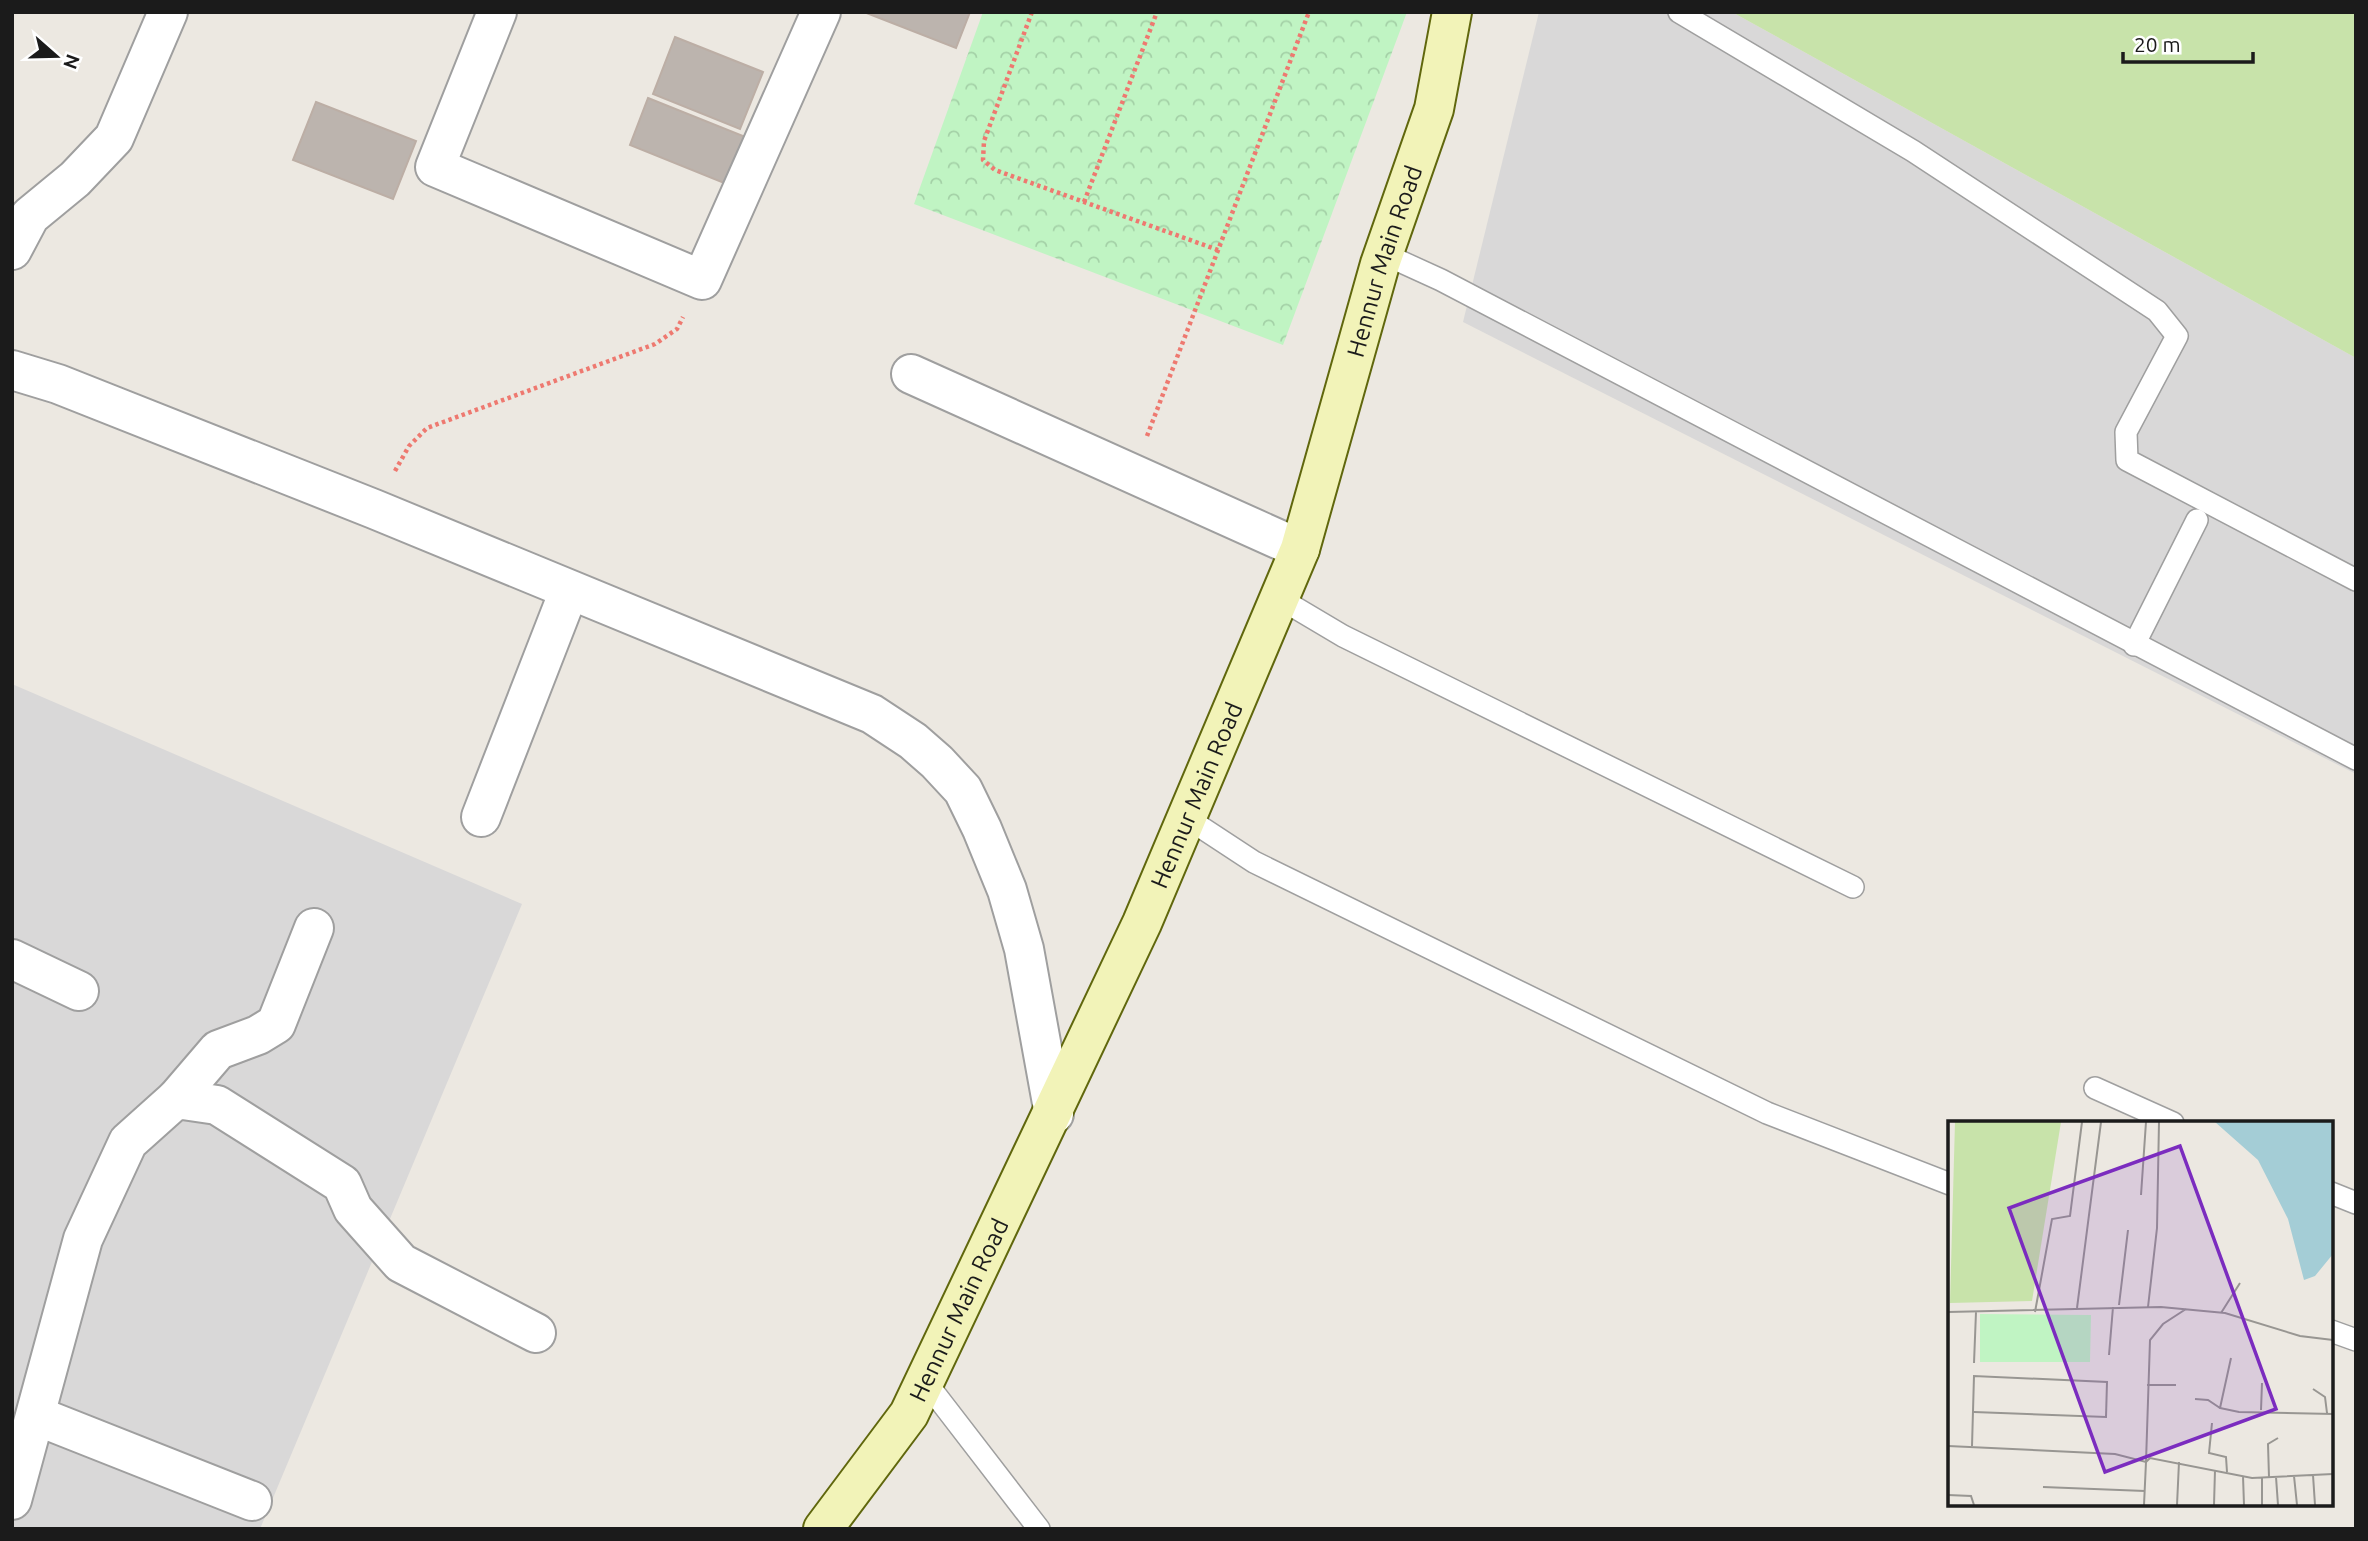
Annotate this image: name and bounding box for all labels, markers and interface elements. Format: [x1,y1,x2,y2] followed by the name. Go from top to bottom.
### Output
[21,21,91,91] north arrow
[2123,21,2252,65] scale bar
[2134,32,2181,56] text: 20 m
[59,51,85,72] text: N
[1341,162,1427,360] street label: Hennur Main Road
[1145,698,1247,892] street label: Hennur Main Road
[1948,1121,2333,1506] inset map
[904,1214,1013,1406] street label: Hennur Main Road

